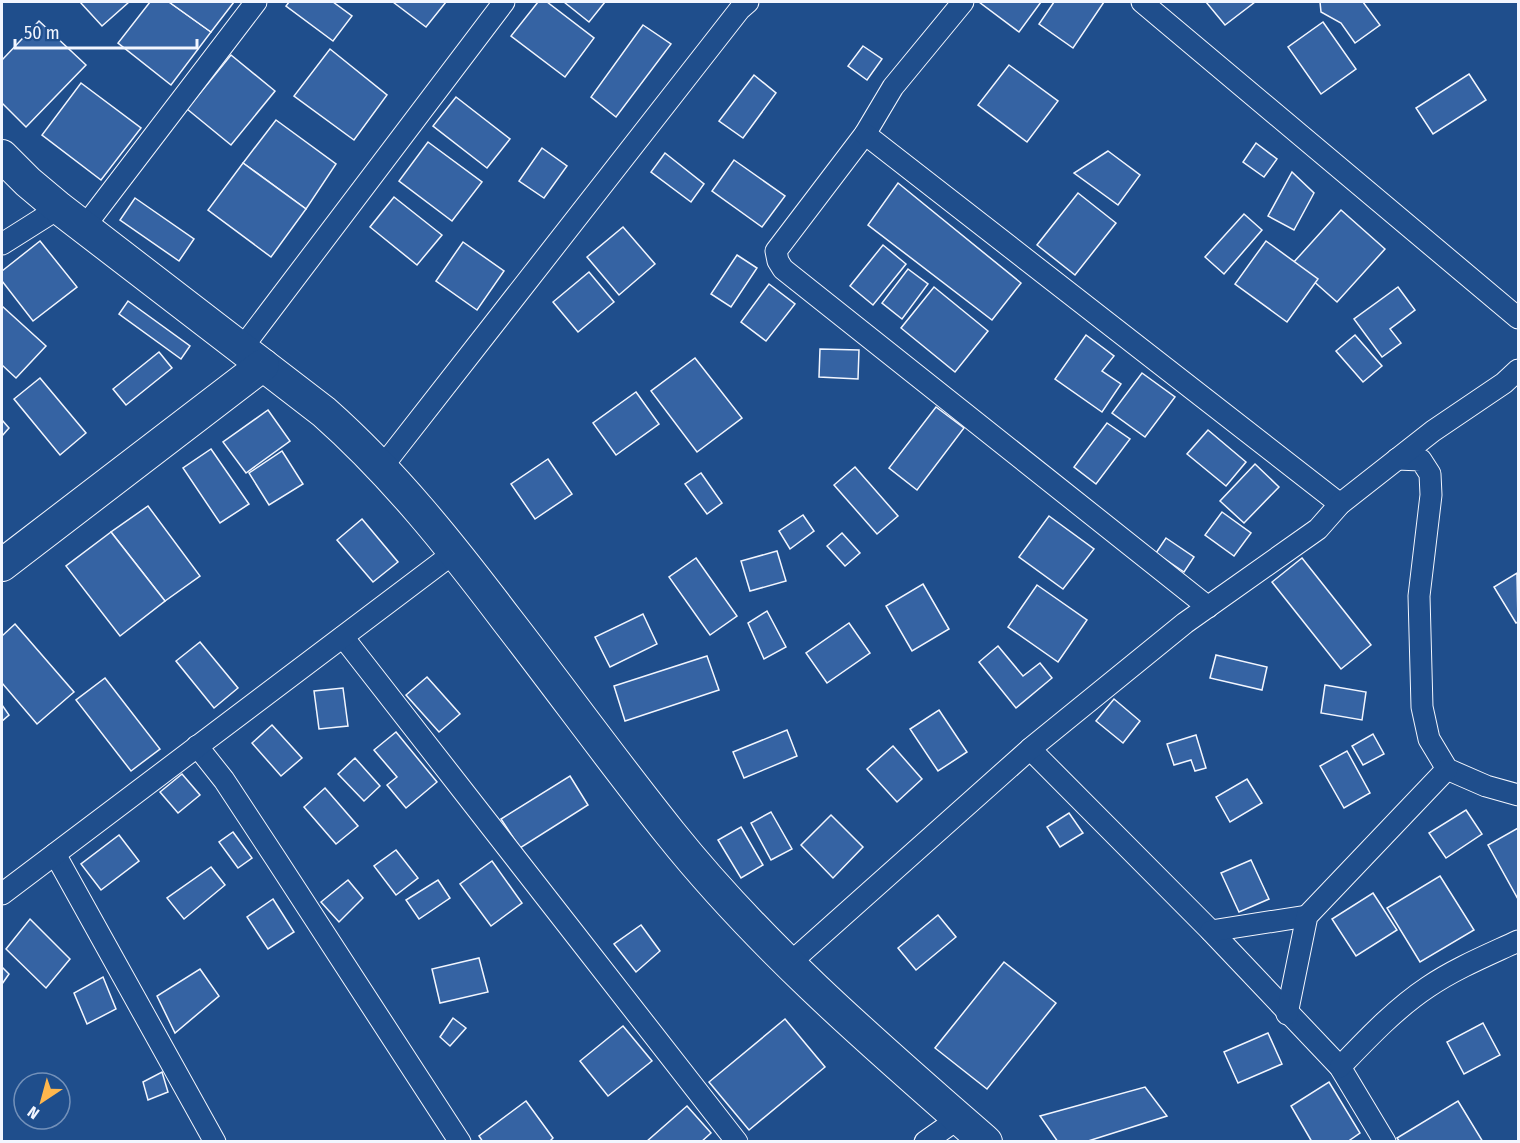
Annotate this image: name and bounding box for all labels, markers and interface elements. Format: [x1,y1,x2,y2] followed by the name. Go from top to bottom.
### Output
[15,12,196,50] scale bar
[24,22,60,44] text: 50 m
[12,1071,72,1131] north arrow
[24,1102,43,1123] text: N

